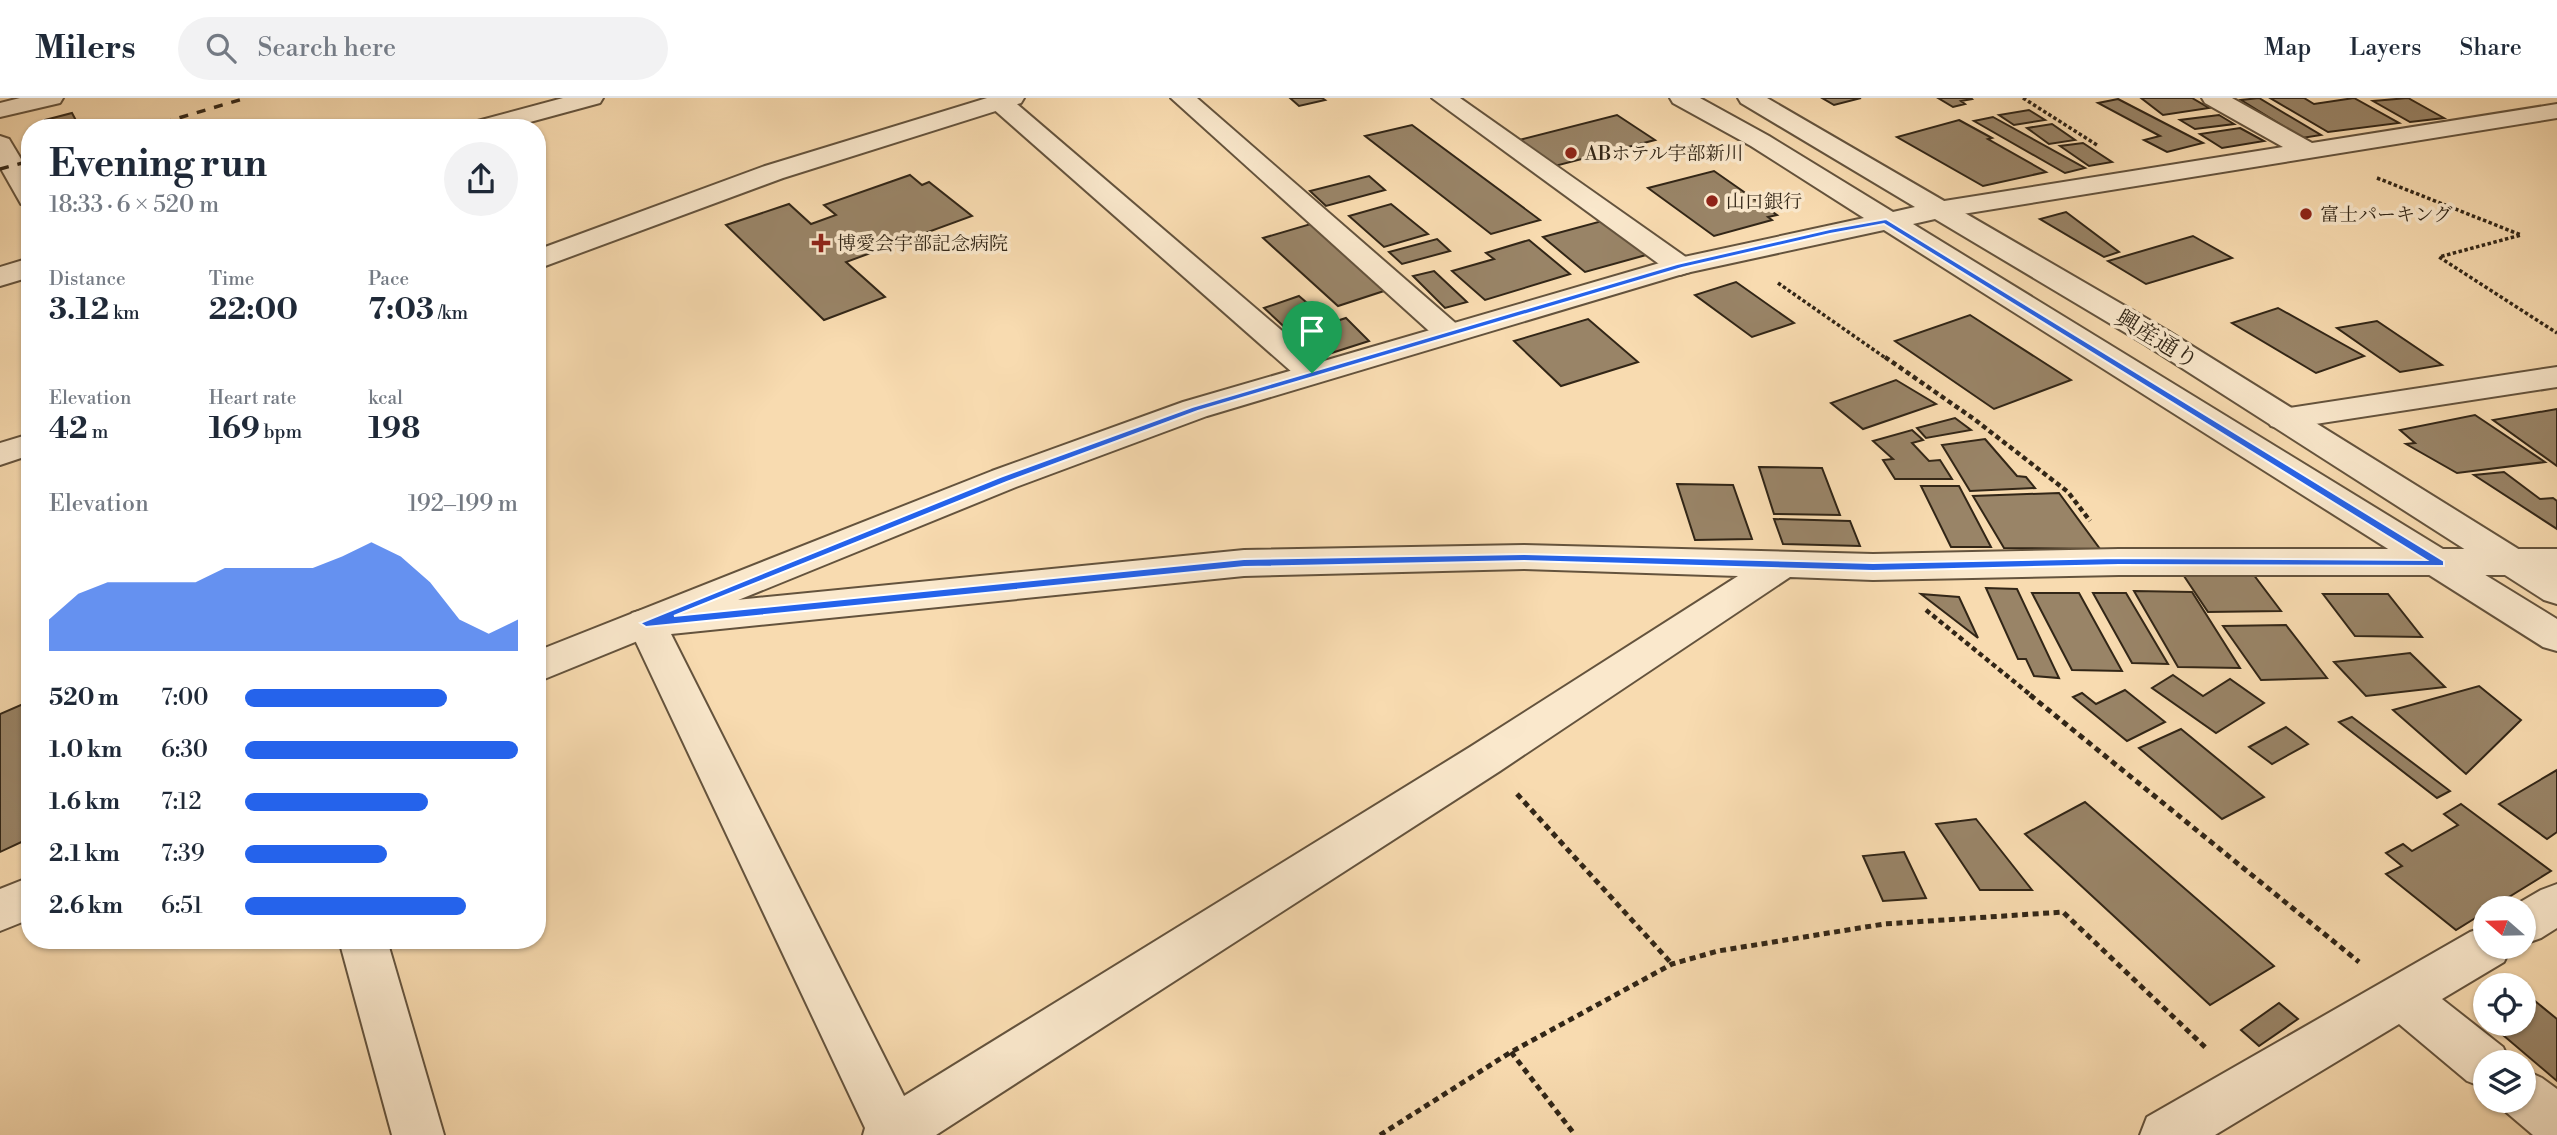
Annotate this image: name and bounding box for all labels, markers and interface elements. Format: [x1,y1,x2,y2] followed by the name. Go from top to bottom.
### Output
[178,17,668,80] search box
[35,28,136,69] text: Milers
[202,29,240,67] icon: search
[258,32,396,64] text: Search here
[2264,33,2311,63] text: Map
[2349,33,2421,63] text: Layers
[2459,33,2522,63] text: Share
[49,141,267,188] text: Evening run
[444,142,518,216] button: share
[1584,142,1743,166] place label: ABホテル宇部新川
[1563,145,1579,161] marker: ABホテル宇部新川
[1726,190,1802,214] place label: 山口銀行
[49,191,219,219] text: 18:33 · 6 × 520 m
[1704,193,1720,209] marker: 山口銀行
[2320,203,2452,227] place label: 富士パーキング
[2298,206,2314,222] marker: 富士パーキング
[837,232,1008,256] place label: 博愛会宇部記念病院
[811,233,831,253] marker: 博愛会宇部記念病院
[49,267,126,291] text: Distance
[209,267,254,291] text: Time
[368,267,409,291] text: Pace
[49,291,109,329] text: 3.12
[209,291,298,329] text: 22:00
[368,291,434,329] text: 7:03
[109,301,140,325] text: km
[434,301,468,325] text: /km
[1282,301,1342,373] pin
[2110,304,2203,376] street label: 興産通り
[1293,312,1331,350] icon: arrive
[49,386,131,410] text: Elevation
[209,386,296,410] text: Heart rate
[368,386,403,410] text: kcal
[49,410,88,448] text: 42
[209,410,260,448] text: 169
[368,410,420,448] text: 198
[88,420,108,444] text: m
[260,420,302,444] text: bpm
[49,490,149,518] text: Elevation
[408,490,518,518] text: 192–199 m
[49,684,119,712] text: 520 m
[161,684,209,712] text: 7:00
[49,736,122,764] text: 1.0 km
[161,736,208,764] text: 6:30
[49,788,120,816] text: 1.6 km
[161,788,202,816] text: 7:12
[49,840,120,868] text: 2.1 km
[161,840,205,868] text: 7:39
[49,892,123,920] text: 2.6 km
[161,892,203,920] text: 6:51
[2473,896,2536,959] north arrow
[2473,896,2536,1113] map controls
[2473,973,2536,1036] button: locate
[2473,1050,2536,1113] button: layers

